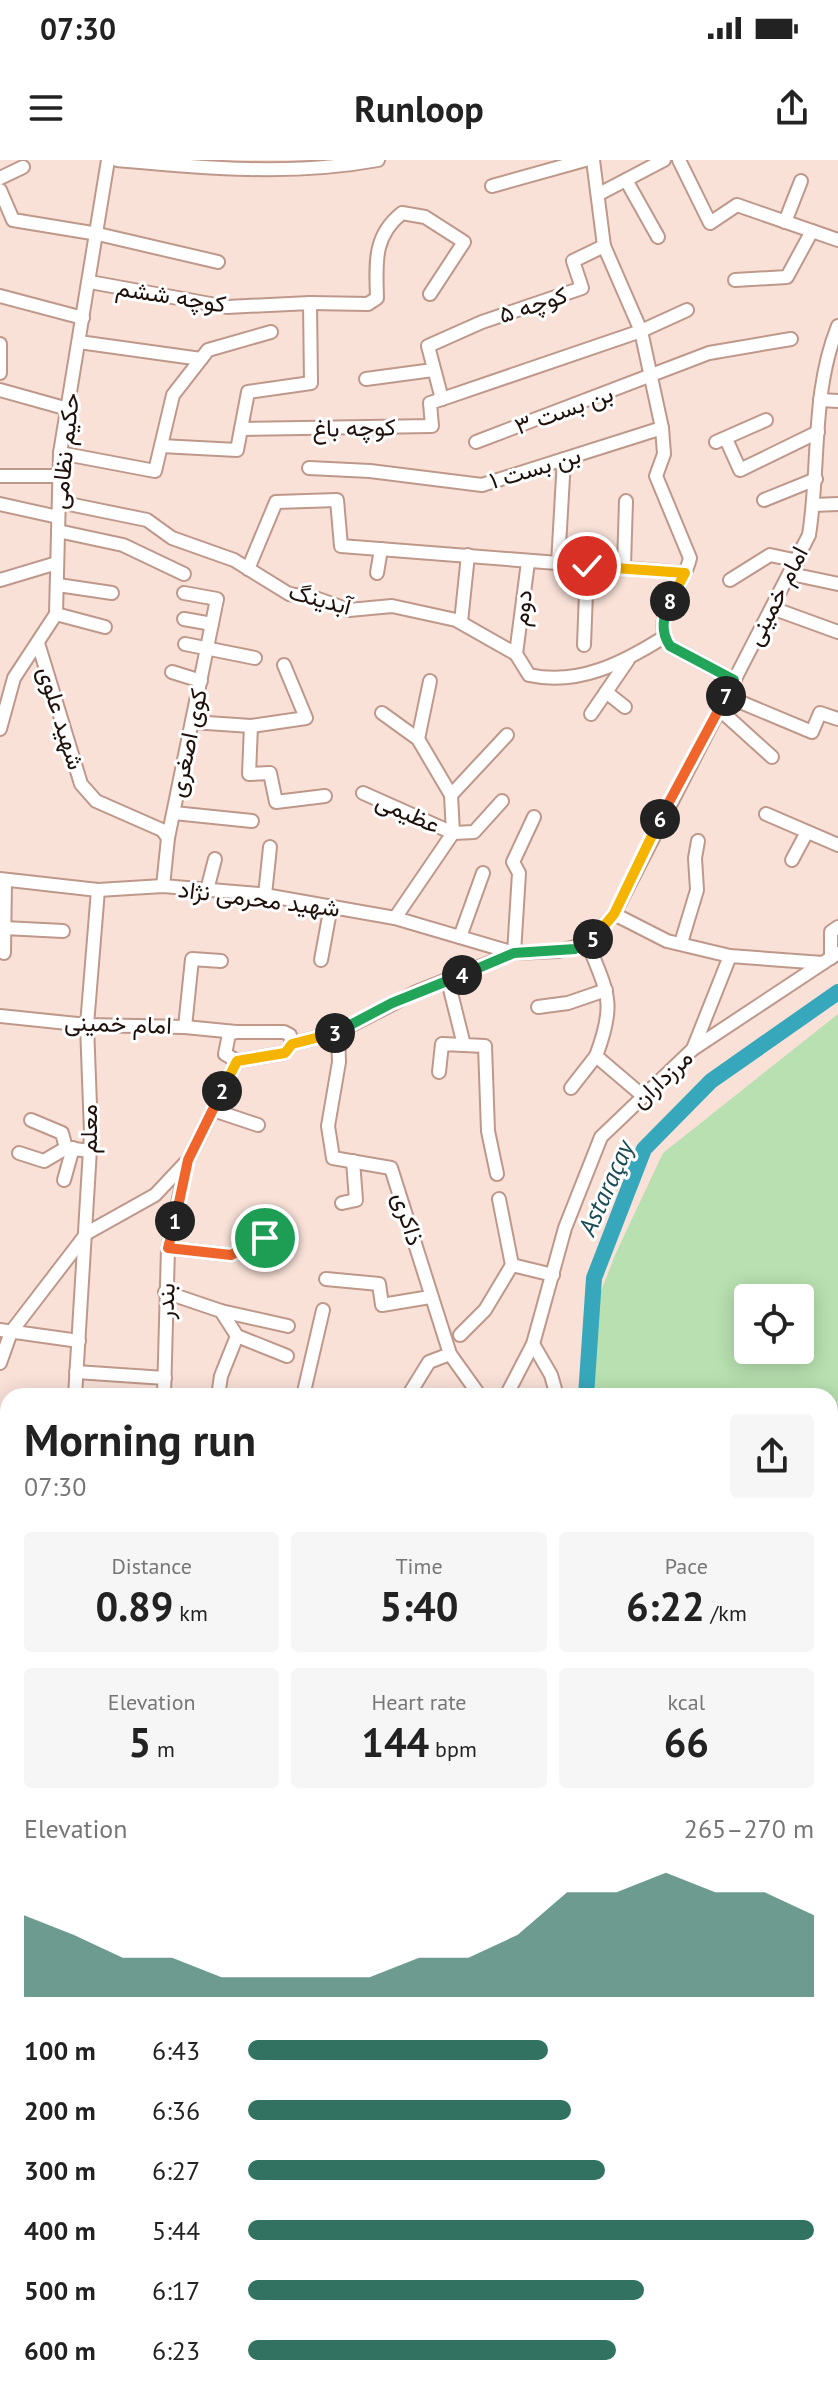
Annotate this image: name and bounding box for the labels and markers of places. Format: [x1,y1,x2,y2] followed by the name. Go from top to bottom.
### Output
[553,532,621,600] pin
[650,581,690,621] pin: 8
[706,676,746,716] pin: 7
[640,799,680,839] pin: 6
[573,919,613,959] pin: 5
[442,955,482,995] pin: 4
[315,1013,355,1053] pin: 3
[202,1071,242,1111] pin: 2
[155,1201,195,1241] pin: 1
[231,1204,299,1272] pin

